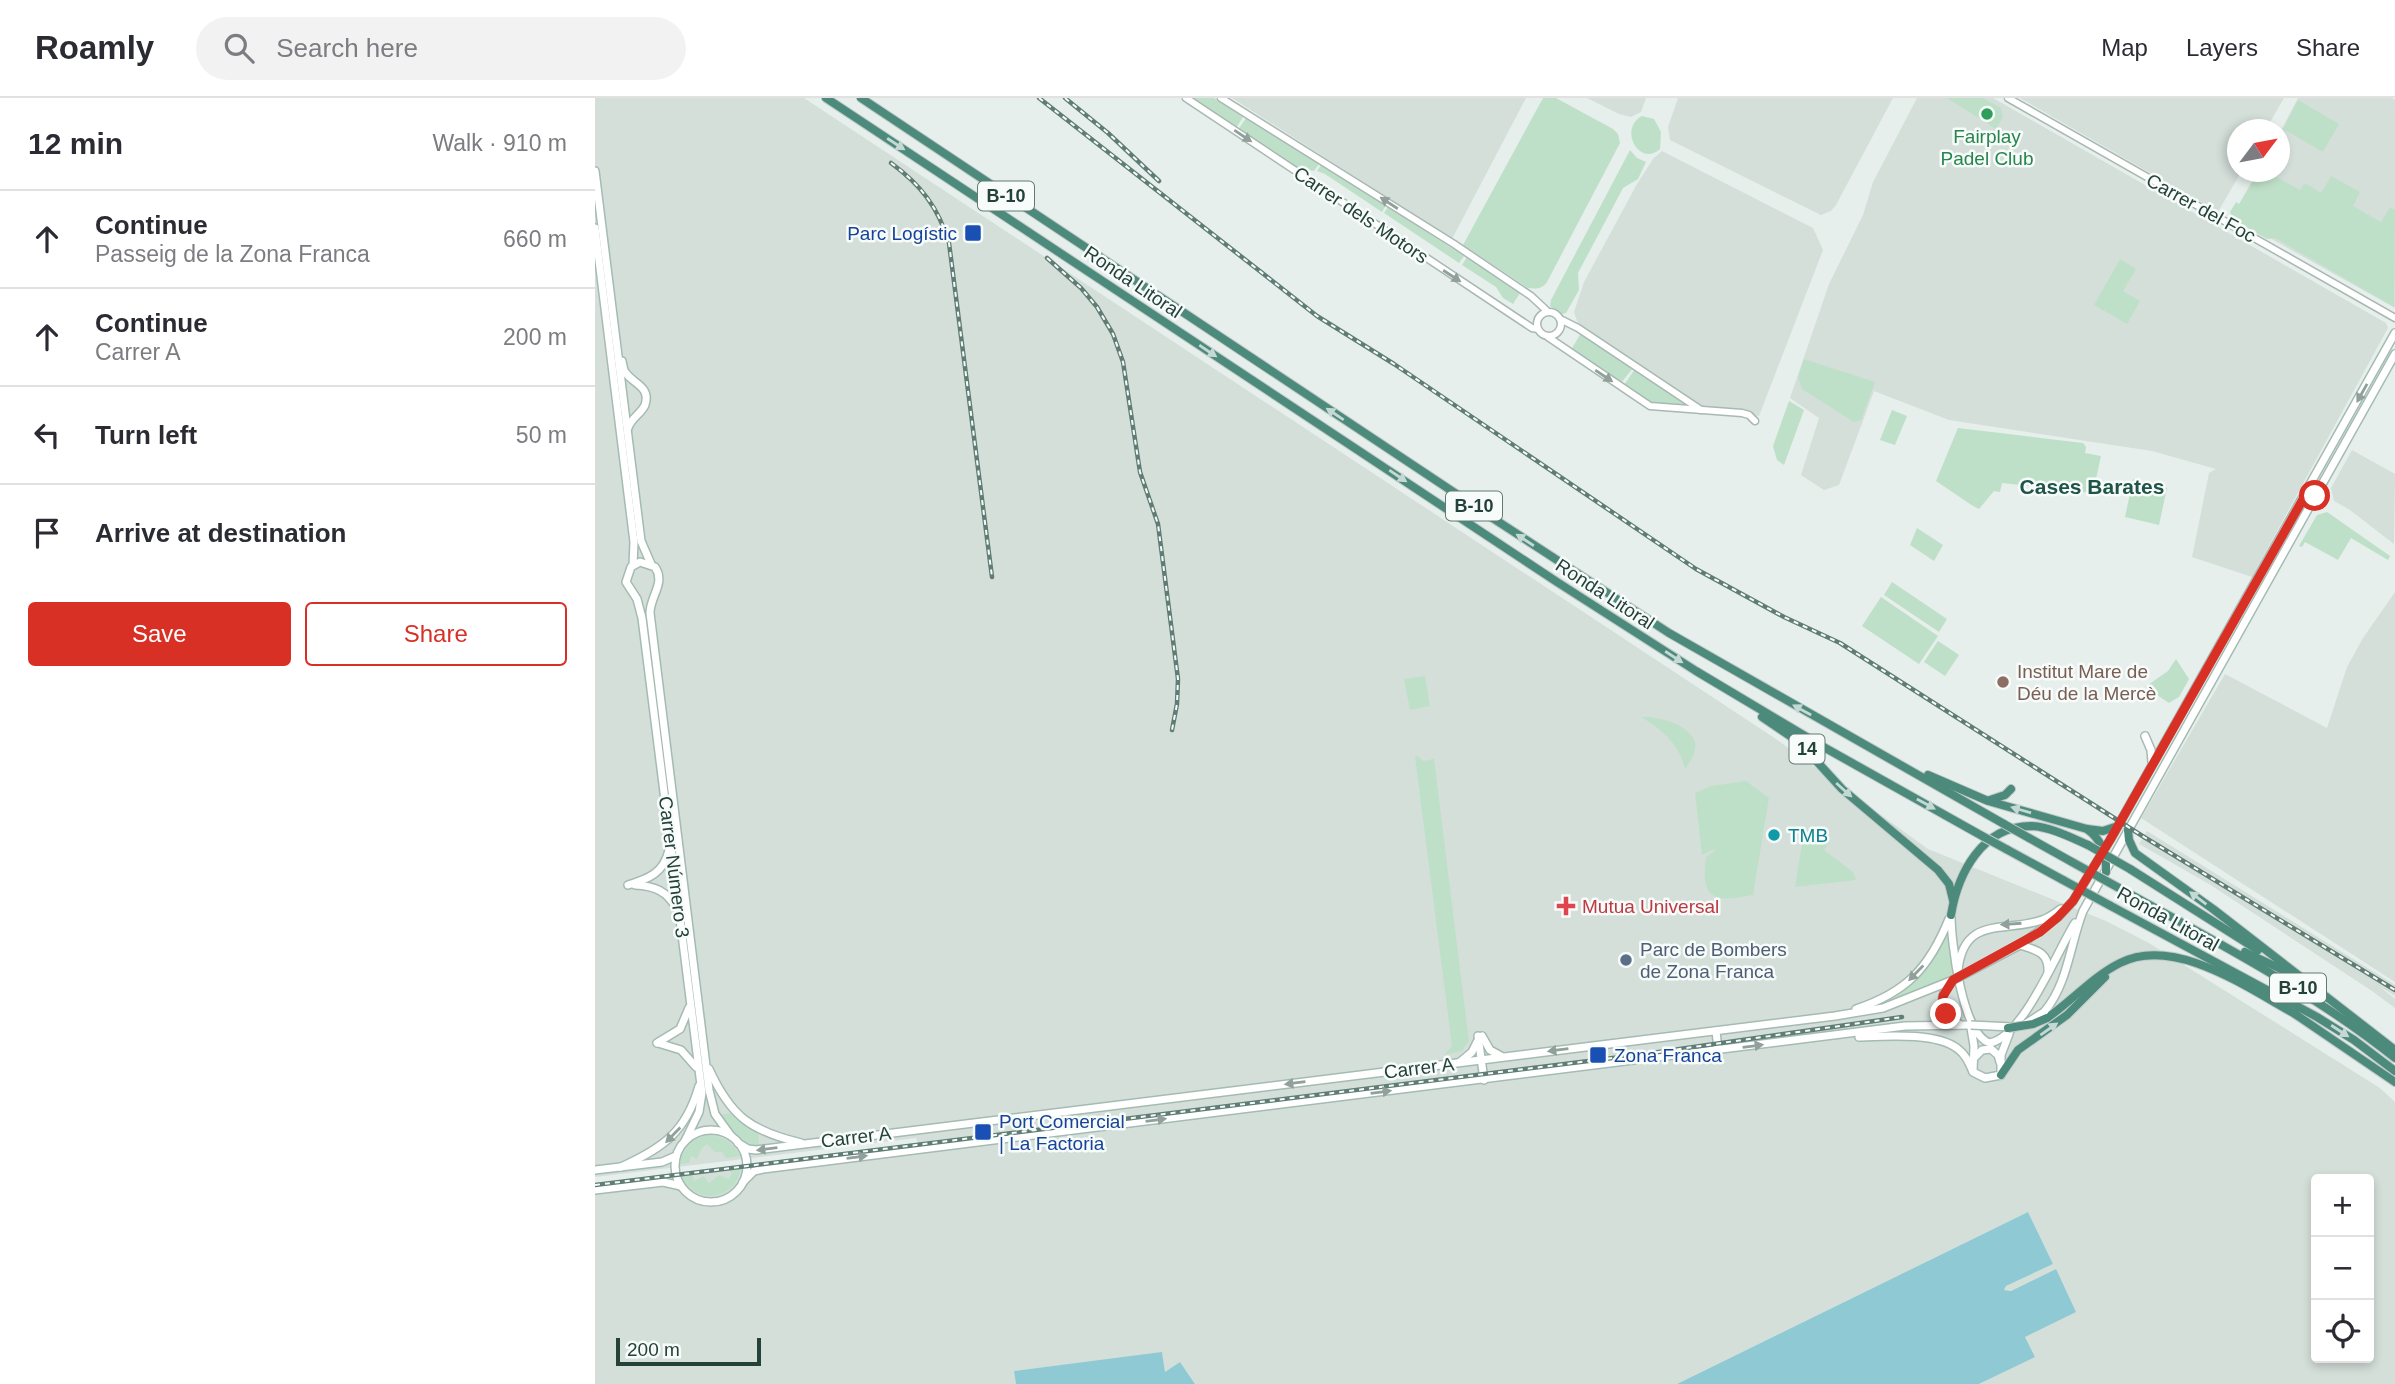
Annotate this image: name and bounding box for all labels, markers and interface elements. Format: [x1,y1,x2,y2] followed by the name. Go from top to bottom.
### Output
[196,17,686,80] search box
[35,29,154,66] text: Roamly
[220,29,258,67] icon: search
[276,33,418,63] text: Search here
[2101,34,2148,61] text: Map
[2186,34,2258,61] text: Layers
[2296,34,2360,61] text: Share
[1979,106,1995,122] marker: Fairplay Padel Club
[2227,119,2290,182] north arrow
[1941,126,2033,169] place label: Fairplay Padel Club
[28,127,123,160] text: 12 min
[1233,129,1252,142] one-way arrow
[432,130,567,156] text: Walk · 910 m
[887,137,905,151] one-way arrow
[1290,162,1432,268] street label: Carrer dels Motors
[2143,169,2259,247] street label: Carrer del Foc
[978,182,1034,211] road number: B-10
[1380,197,1399,210] one-way arrow
[95,210,208,240] text: Continue
[28,220,66,258] icon: ahead
[847,223,957,244] place label: Parc Logístic
[963,223,983,243] marker: Parc Logístic
[503,226,567,252] text: 660 m
[95,241,370,267] text: Passeig de la Zona Franca
[1080,242,1186,322] street label: Ronda Litoral
[1442,269,1462,282] one-way arrow
[95,308,208,338] text: Continue
[28,318,66,356] icon: ahead
[503,324,567,350] text: 200 m
[95,339,181,365] text: Carrer A
[1198,344,1218,357] one-way arrow
[1595,369,1613,383] one-way arrow
[2356,383,2368,402] one-way arrow
[1326,408,1345,421] one-way arrow
[28,416,66,454] icon: left
[95,420,197,450] text: Turn left
[516,422,567,448] text: 50 m
[1388,470,1407,483] one-way arrow
[2020,475,2164,498] district label: Cases Barates
[2299,480,2330,511] route start
[1446,492,1502,520] road number: B-10
[28,514,66,552] icon: arrive
[95,518,346,548] text: Arrive at destination
[1515,533,1535,546] one-way arrow
[1552,554,1658,634] street label: Ronda Litoral
[28,602,291,666] button: Save
[305,602,567,666] button: Share
[1664,650,1683,663] one-way arrow
[2017,661,2156,704] place label: Institut Mare de Déu de la Mercè
[1995,674,2011,690] marker: Institut Mare de Déu de la Mercè
[1793,704,1812,716] one-way arrow
[1789,734,1825,764] road number: 14
[1835,782,1853,798] one-way arrow
[655,795,693,939] street label: Carrer Número 3
[1916,798,1936,810] one-way arrow
[2010,805,2031,815] one-way arrow
[1788,825,1828,846] place label: TMB
[1766,827,1782,843] marker: TMB
[2113,882,2223,956] street label: Ronda Litoral
[2189,891,2208,905] one-way arrow
[1556,896,1576,916] marker: Mutua Universal
[1582,896,1719,917] place label: Mutua Universal
[1999,919,2021,930] one-way arrow
[1640,939,1787,982] place label: Parc de Bombers de Zona Franca
[1618,952,1634,968] marker: Parc de Bombers de Zona Franca
[1908,964,1924,982] one-way arrow
[2270,974,2326,1002] road number: B-10
[1930,998,1961,1029] route end
[2040,1022,2058,1036] one-way arrow
[2330,1024,2349,1037] one-way arrow
[1742,1041,1764,1052] one-way arrow
[1547,1045,1569,1056] one-way arrow
[1588,1045,1608,1065] marker: Zona Franca
[1614,1045,1722,1066] place label: Zona Franca
[1383,1053,1456,1083] street label: Carrer A
[1284,1077,1306,1088] one-way arrow
[1370,1087,1392,1098] one-way arrow
[999,1111,1125,1154] place label: Port Comercial | La Factoria
[1145,1115,1167,1126] one-way arrow
[820,1122,893,1152] street label: Carrer A
[973,1122,993,1142] marker: Port Comercial | La Factoria
[664,1127,681,1144] one-way arrow
[756,1143,778,1154] one-way arrow
[846,1152,868,1163] one-way arrow
[2311,1174,2374,1363] map controls
[2311,1174,2374,1237] button: +
[2311,1237,2374,1300] button: −
[2311,1300,2374,1363] button: locate
[616,1335,761,1367] scale bar
[627,1339,680,1360] text: 200 m

